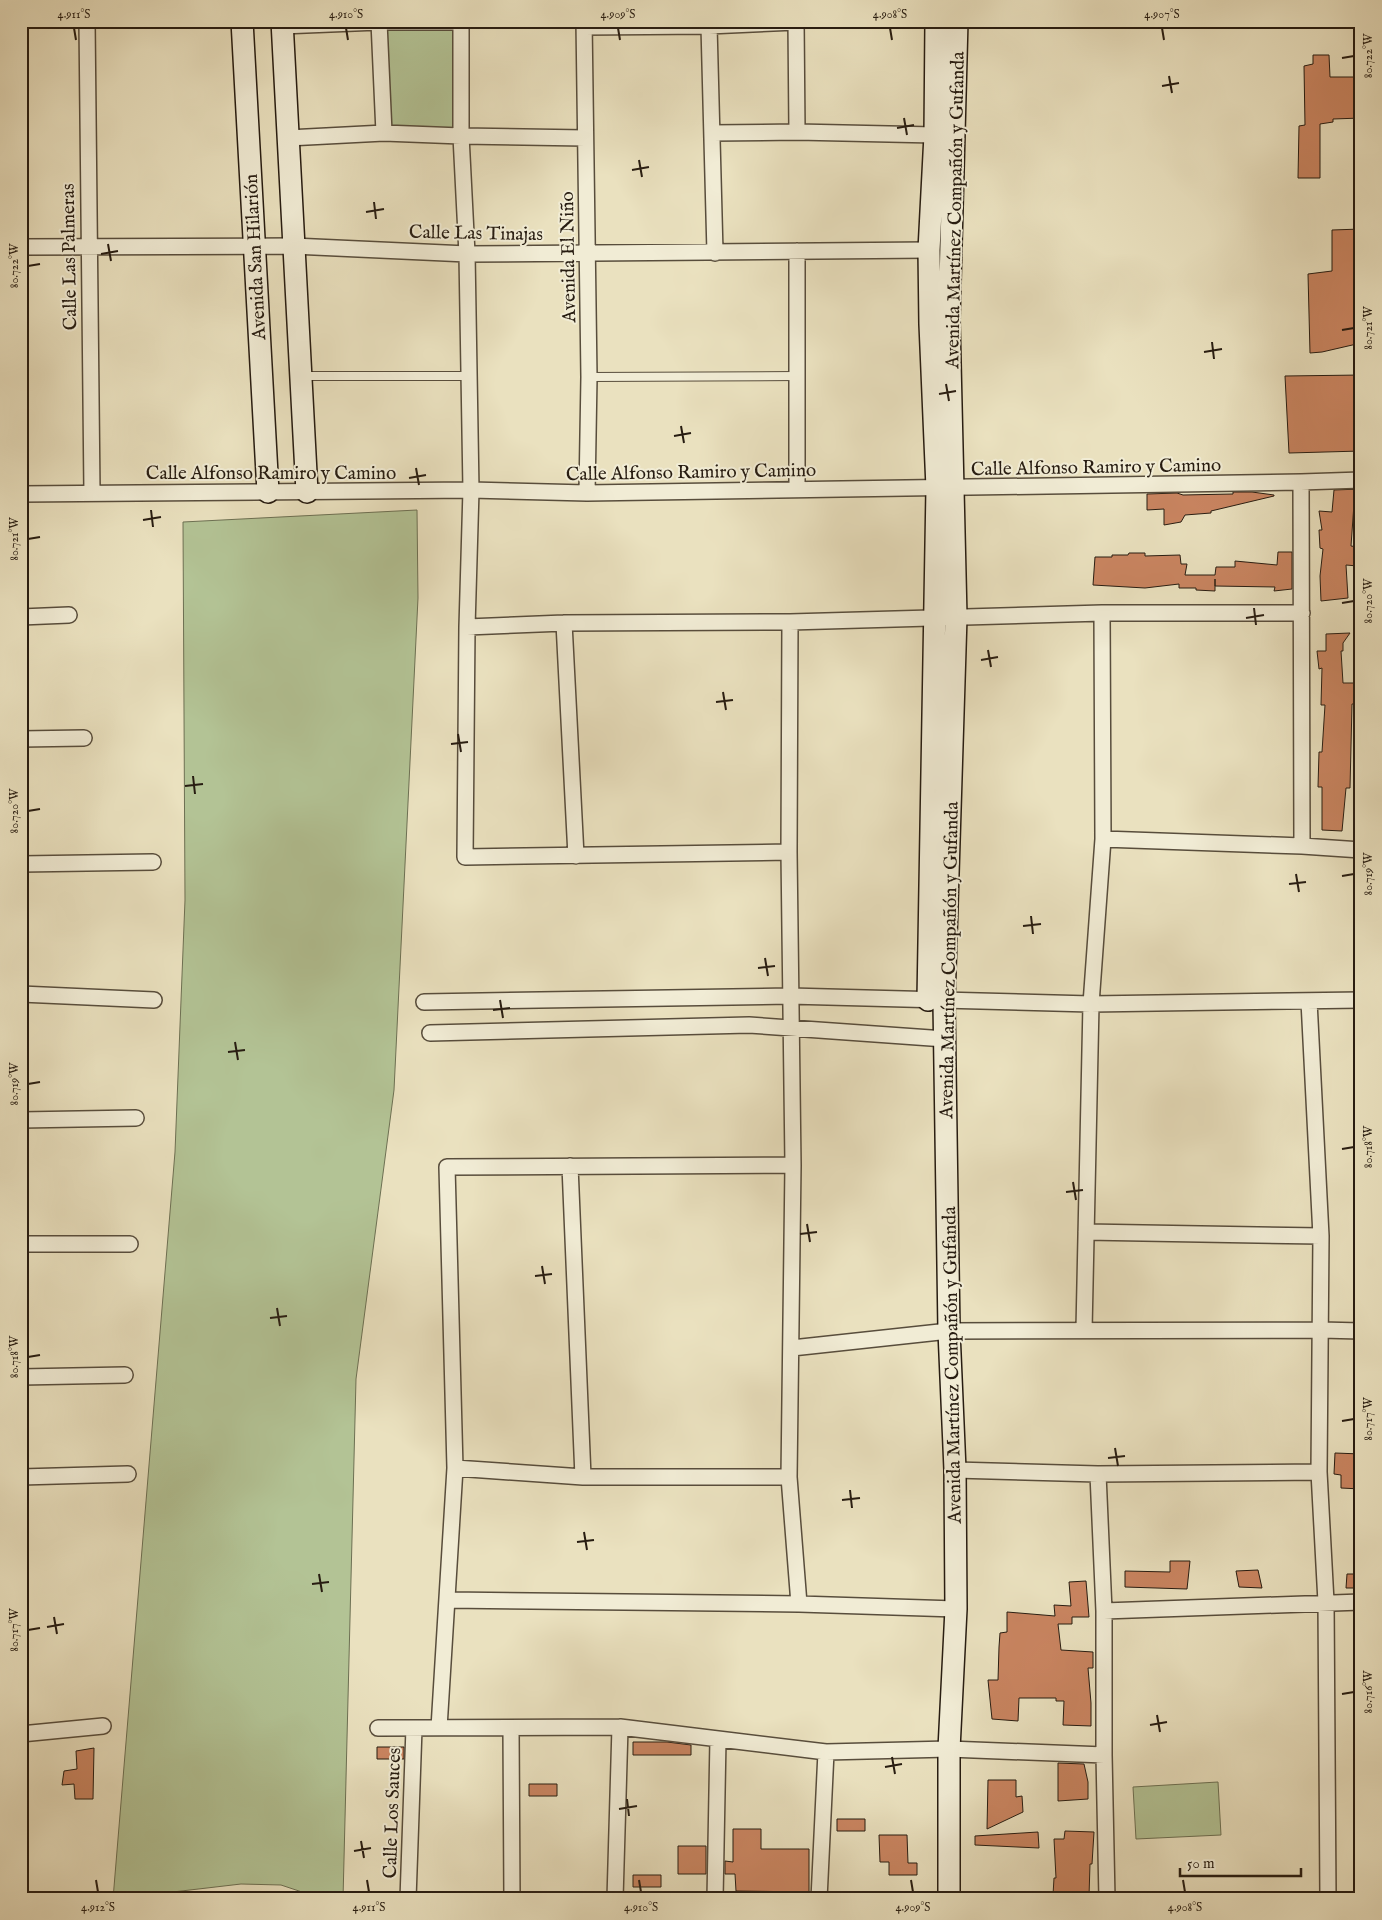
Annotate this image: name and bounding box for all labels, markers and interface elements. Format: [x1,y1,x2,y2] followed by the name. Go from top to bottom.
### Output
[58,7,90,22] text: 4.911°S
[329,7,363,22] text: 4.910°S
[600,7,636,22] text: 4.909°S
[873,7,907,22] text: 4.908°S
[1144,7,1180,22] text: 4.907°S
[1361,33,1376,78] text: 80.722°W
[941,50,971,370] street label: Avenida Martínez Compañón y Gufanda
[240,173,272,342] street label: Avenida San Hilarión
[57,183,83,331] street label: Calle Las Palmeras
[556,191,582,324] street label: Avenida El Niño
[409,221,543,247] street label: Calle Las Tinajas
[7,243,22,288] text: 80.722°W
[1361,306,1376,350] text: 80.721°W
[971,454,1221,482] street label: Calle Alfonso Ramiro y Camino
[566,459,816,487] street label: Calle Alfonso Ramiro y Camino
[146,462,396,486] street label: Calle Alfonso Ramiro y Camino
[7,517,22,561] text: 80.721°W
[1361,578,1376,623] text: 80.720°W
[7,788,22,833] text: 80.720°W
[935,800,965,1120] street label: Avenida Martínez Compañón y Gufanda
[1361,852,1376,896] text: 80.719°W
[7,1062,22,1106] text: 80.719°W
[1361,1125,1376,1168] text: 80.718°W
[938,1205,968,1525] street label: Avenida Martínez Compañón y Gufanda
[7,1335,22,1378] text: 80.718°W
[1361,1397,1376,1441] text: 80.717°W
[7,1608,22,1652] text: 80.717°W
[1361,1670,1376,1713] text: 80.716°W
[379,1747,407,1879] street label: Calle Los Sauces
[1180,1845,1301,1877] scale bar
[1187,1854,1215,1873] text: 50 m
[81,1900,115,1915] text: 4.912°S
[353,1900,385,1915] text: 4.911°S
[624,1900,658,1915] text: 4.910°S
[895,1900,931,1915] text: 4.909°S
[1168,1900,1202,1915] text: 4.908°S

